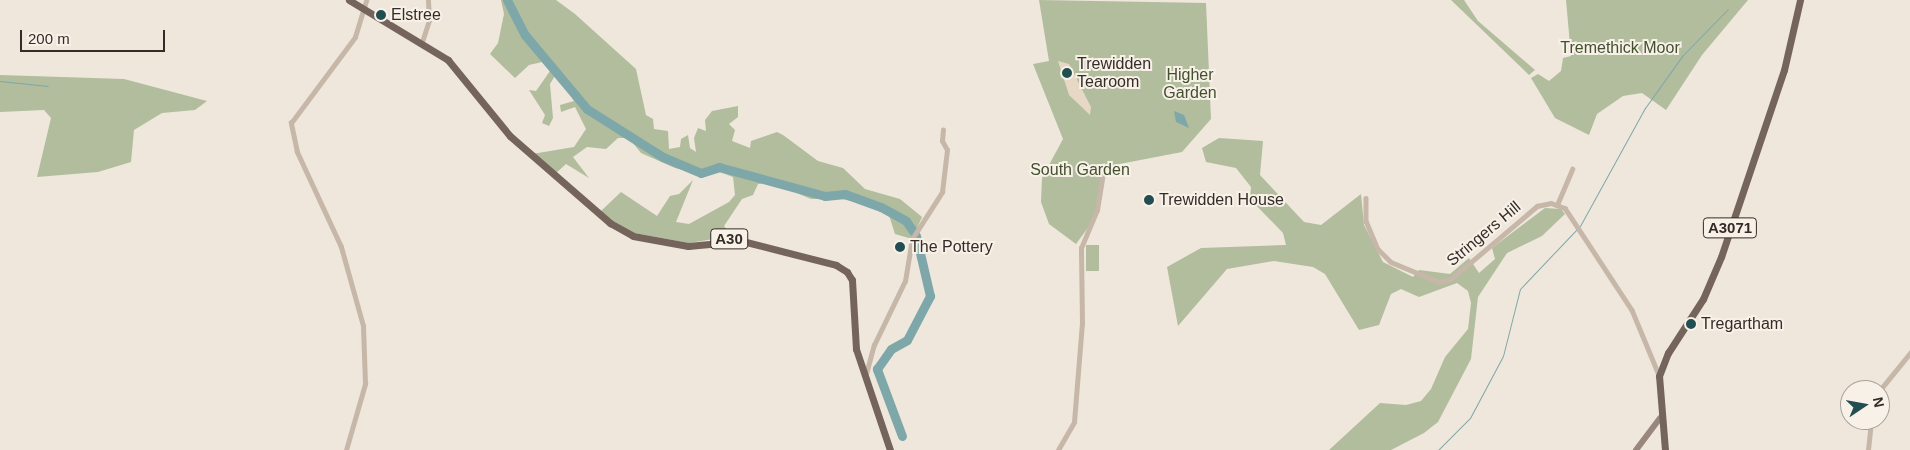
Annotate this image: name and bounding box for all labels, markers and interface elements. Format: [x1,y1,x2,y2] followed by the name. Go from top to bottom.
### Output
[391,5,441,25] place label: Elstree
[375,9,387,21] marker: Elstree
[22,20,168,52] scale bar
[28,30,70,47] text: 200 m
[1560,38,1680,58] park label: Tremethick Moor
[1077,54,1151,92] place label: Trewidden Tearoom
[1163,65,1217,103] park label: Higher Garden
[1061,67,1073,79] marker: Trewidden Tearoom
[1030,160,1130,180] park label: South Garden
[1159,190,1284,210] place label: Trewidden House
[1143,194,1155,206] marker: Trewidden House
[1443,197,1525,271] street label: Stringers Hill
[1702,216,1758,240] road number: A3071
[709,226,749,252] road number: A30
[910,237,993,257] place label: The Pottery
[894,241,906,253] marker: The Pottery
[1701,314,1783,334] place label: Tregartham
[1685,318,1697,330] marker: Tregartham
[1840,380,1890,430] north arrow
[1870,395,1888,409] text: N

